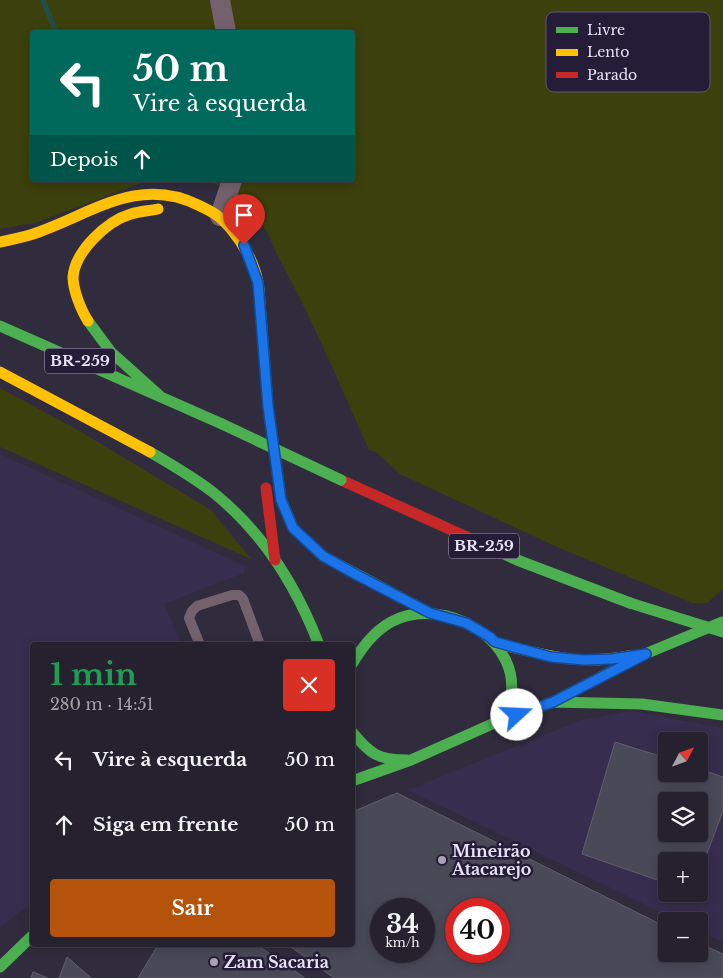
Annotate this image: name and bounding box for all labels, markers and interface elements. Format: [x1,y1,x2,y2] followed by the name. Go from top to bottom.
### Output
[546,12,710,92] legend
[587,21,625,39] text: Livre
[587,43,629,61] text: Lento
[133,47,228,90] text: 50 m
[50,50,115,115] icon: left
[587,66,637,84] text: Parado
[133,90,307,117] text: Vire à esquerda
[128,145,156,173] icon: ahead
[50,148,118,171] text: Depois
[223,194,265,245] pin
[230,201,258,229] icon: arrive
[45,348,115,374] road number: BR-259
[449,534,519,558] road number: BR-259
[50,656,137,693] text: 1 min
[283,659,335,711] button: close
[490,688,542,740] position arrow
[50,694,154,714] text: 280 m · 14:51
[658,732,708,782] north arrow
[658,732,708,962] map controls
[50,746,78,774] icon: left
[93,748,247,771] text: Vire à esquerda
[285,748,335,771] text: 50 m
[658,792,708,842] button: layers
[50,811,78,839] icon: ahead
[93,813,238,836] text: Siga em frente
[285,813,335,836] text: 50 m
[451,841,531,879] place label: Mineirão Atacarejo
[658,852,708,902] button: +
[436,854,448,866] marker: Mineirão Atacarejo
[50,879,335,937] button: Sair
[445,898,510,963] speed limit sign: 40
[386,909,419,940] text: 34
[658,912,708,962] button: −
[385,935,420,950] text: km/h
[224,952,329,972] place label: Zam Sacaria
[208,956,220,968] marker: Zam Sacaria

